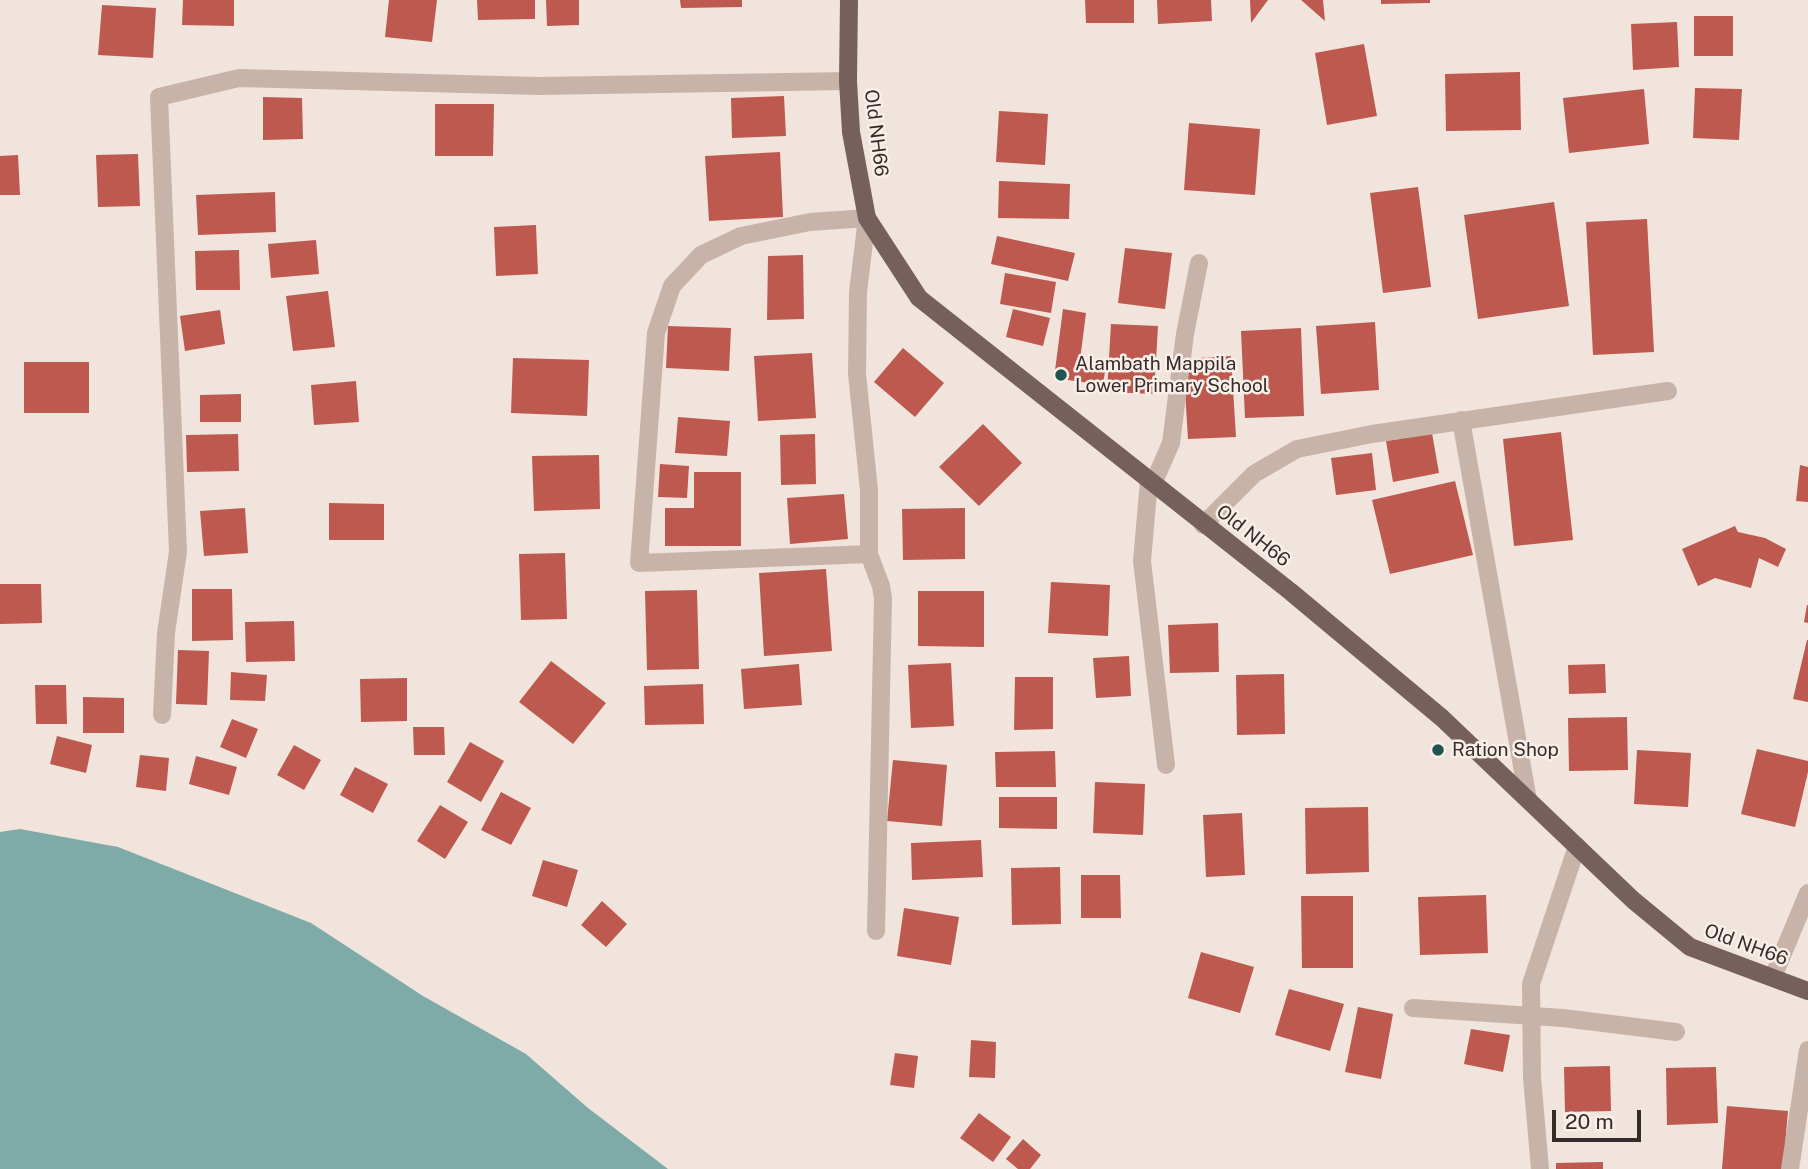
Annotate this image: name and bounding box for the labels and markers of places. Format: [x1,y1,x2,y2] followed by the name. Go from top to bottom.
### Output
[1075,353,1268,397] place label: Alambath Mappila Lower Primary School
[1053,367,1069,383] marker: Alambath Mappila Lower Primary School
[1452,739,1559,761] place label: Ration Shop
[1430,742,1446,758] marker: Ration Shop

